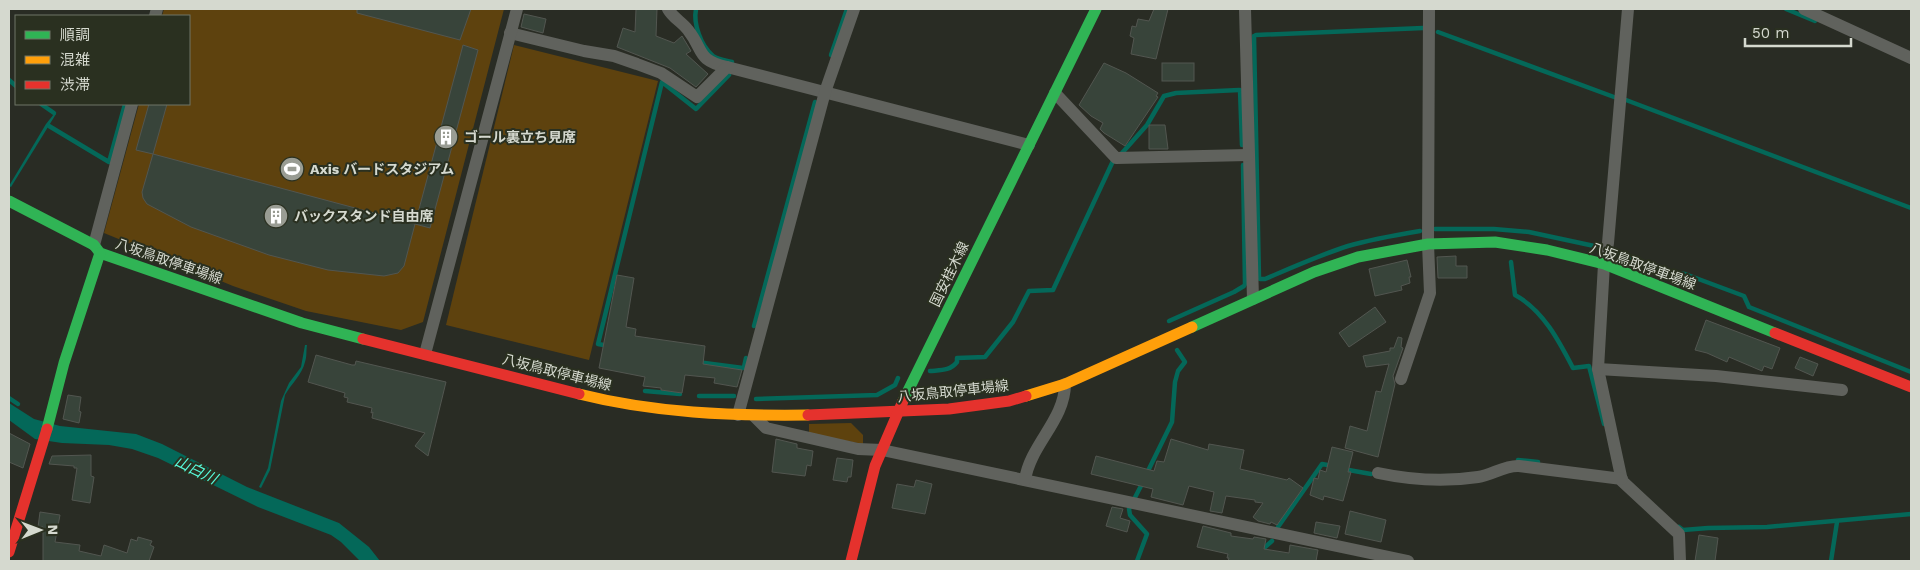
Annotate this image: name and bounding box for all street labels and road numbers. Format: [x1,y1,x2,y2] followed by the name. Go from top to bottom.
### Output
[113,235,225,287] street label: 八坂鳥取停車場線
[926,239,972,309] street label: 国安桂木線
[1588,239,1698,293] street label: 八坂鳥取停車場線
[501,351,613,393] street label: 八坂鳥取停車場線
[896,377,1010,405] street label: 八坂鳥取停車場線

